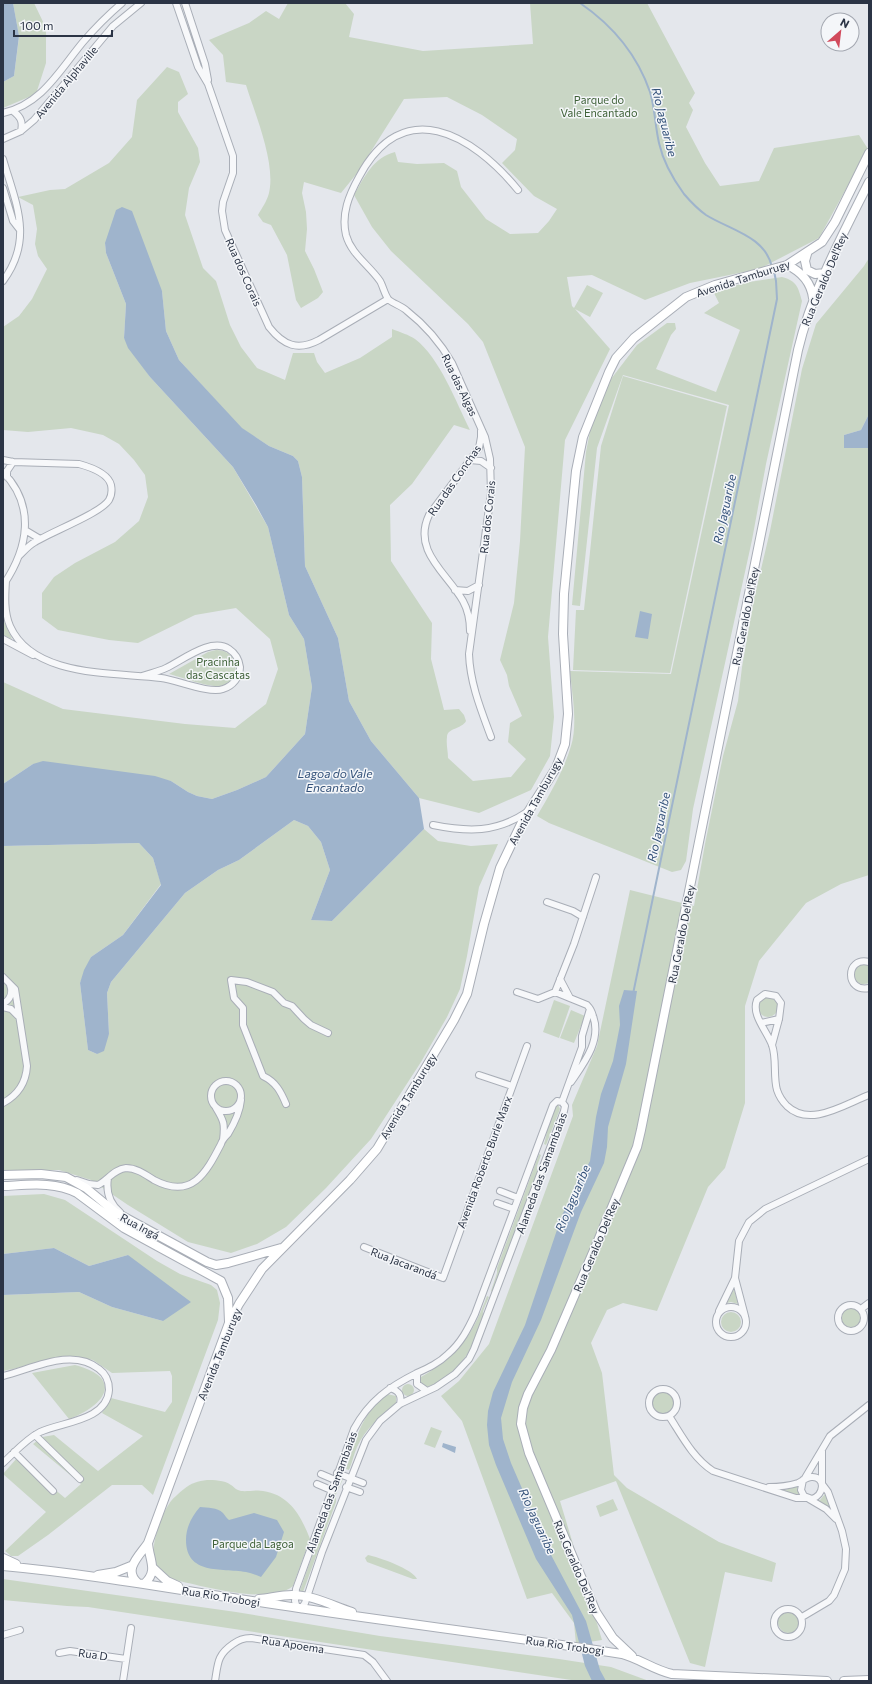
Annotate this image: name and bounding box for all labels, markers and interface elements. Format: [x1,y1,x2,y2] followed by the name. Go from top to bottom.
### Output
[14,12,112,38] scale bar
[820,12,860,52] north arrow
[838,15,852,30] text: N
[20,18,54,32] text: 100 m
[32,43,100,121] street label: Avenida Alphaville
[649,86,681,159] water label: Rio Jaguaribe
[561,93,638,119] park label: Parque do Vale Encantado
[798,230,850,328] street label: Rua Geraldo Del'Rey
[223,236,265,308] street label: Rua dos Corais
[694,257,792,299] street label: Avenida Tamburugy
[439,352,481,418] street label: Rua das Algas
[425,442,483,518] street label: Rua das Conchas
[710,472,739,545] water label: Rio Jaguaribe
[477,480,497,554] street label: Rua dos Corais
[729,565,761,666] street label: Rua Geraldo Del'Rey
[186,655,250,681] park label: Pracinha das Cascatas
[506,755,565,847] street label: Avenida Tamburugy
[298,766,373,794] water label: Lagoa do Vale Encantado
[644,790,673,863] water label: Rio Jaguaribe
[665,883,697,984] street label: Rua Geraldo Del'Rey
[377,1050,439,1141] street label: Avenida Tamburugy
[454,1094,514,1230] street label: Avenida Roberto Burle Marx
[513,1111,569,1235] street label: Alameda das Samambaias
[552,1162,594,1234] water label: Rio Jaguaribe
[570,1196,622,1294] street label: Rua Geraldo Del'Rey
[118,1210,162,1242] street label: Rua Ingá
[369,1244,439,1283] street label: Rua Jacarandá
[195,1306,244,1402] street label: Avenida Tamburugy
[303,1430,359,1554] street label: Alameda das Samambaias
[516,1486,560,1557] water label: Rio Jaguaribe
[551,1518,603,1616] street label: Rua Geraldo Del'Rey
[212,1537,294,1550] park label: Parque da Lagoa
[181,1583,261,1609] street label: Rua Rio Trobogi
[261,1633,325,1655] street label: Rua Apoema
[525,1633,605,1657] street label: Rua Rio Trobogi
[78,1646,108,1662] street label: Rua D

